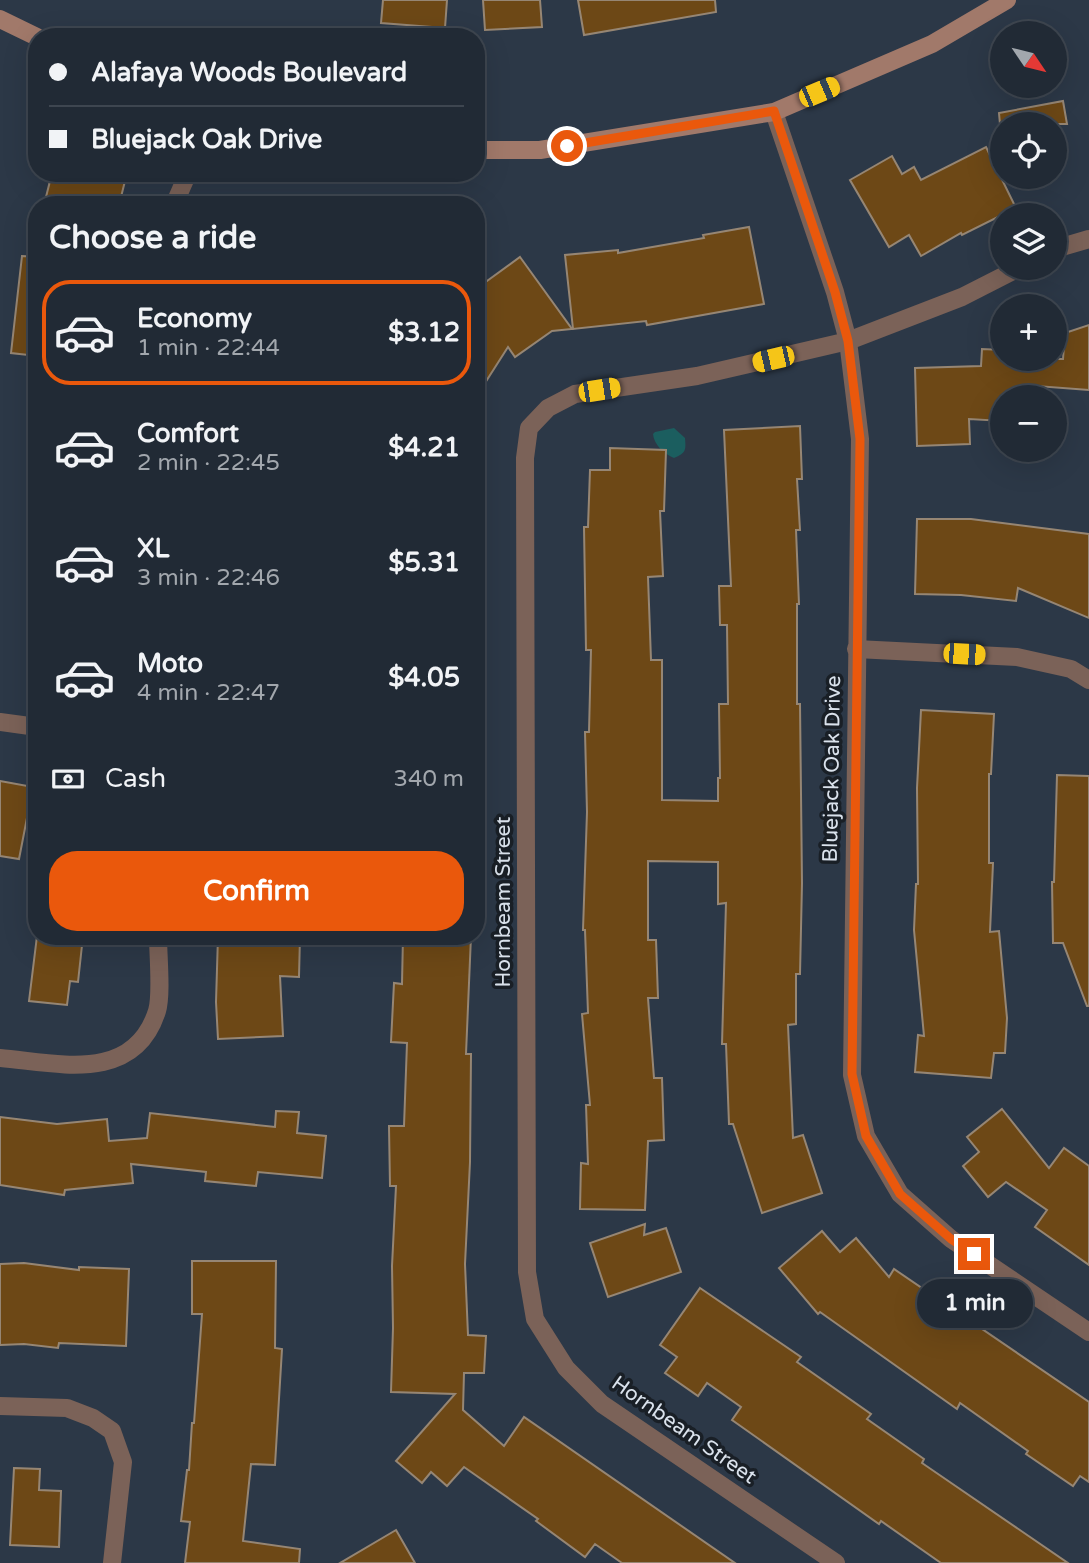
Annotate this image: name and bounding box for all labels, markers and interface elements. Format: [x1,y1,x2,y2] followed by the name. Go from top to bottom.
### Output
[990,21,1068,98] north arrow
[990,21,1067,462] map controls
[91,57,407,88] text: Alafaya Woods Boulevard
[796,74,843,110] car
[990,112,1067,189] button: locate
[91,124,322,155] text: Bluejack Oak Drive
[551,130,583,162] route start
[990,203,1067,280] button: layers
[49,219,256,257] text: Choose a ride
[990,294,1067,371] button: +
[53,301,116,364] icon: car
[137,303,252,334] text: Economy
[388,317,460,348] text: $3.12
[137,334,280,362] text: 1 min · 22:44
[751,344,796,374] car
[577,376,622,404] car
[990,385,1067,462] button: −
[53,416,116,479] icon: car
[137,418,239,449] text: Comfort
[388,432,460,463] text: $4.21
[137,449,280,477] text: 2 min · 22:45
[53,531,116,594] icon: car
[137,533,169,564] text: XL
[388,547,460,578] text: $5.31
[137,564,280,592] text: 3 min · 22:46
[943,642,986,666] car
[53,646,116,709] icon: car
[137,648,203,679] text: Moto
[388,662,460,693] text: $4.05
[818,675,846,863] street label: Bluejack Oak Drive
[137,679,280,707] text: 4 min · 22:47
[49,760,87,798] icon: cash
[105,763,166,794] text: Cash
[394,765,464,793] text: 340 m
[491,817,516,987] street label: Hornbeam Street
[49,851,464,931] button: Confirm
[958,1238,990,1270] route end
[916,1278,1032,1328] callout: 1 min
[944,1289,1006,1317] text: 1 min
[607,1371,761,1489] street label: Hornbeam Street

